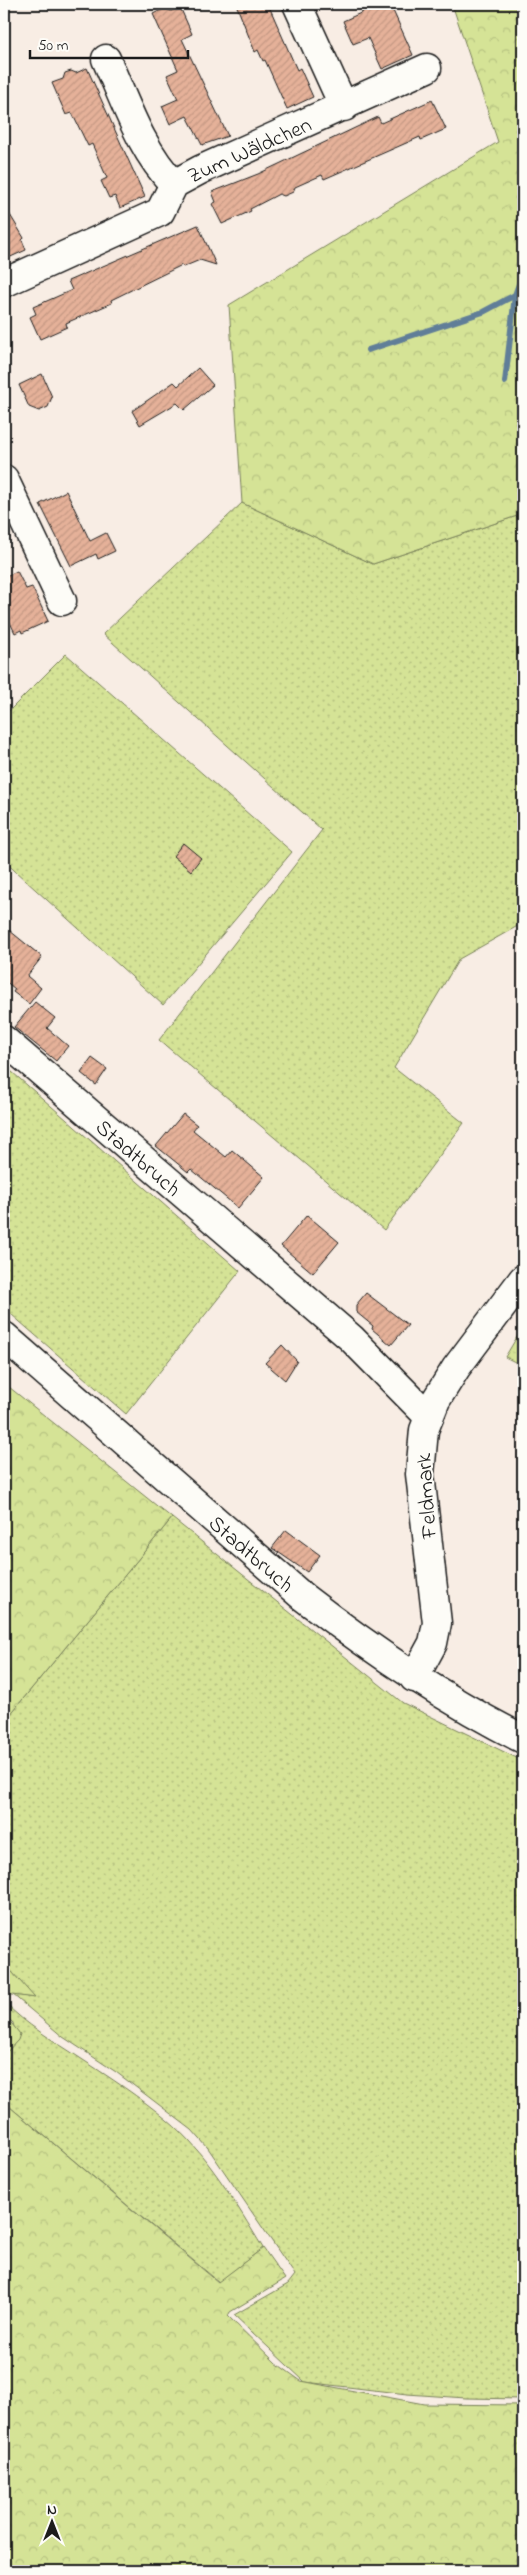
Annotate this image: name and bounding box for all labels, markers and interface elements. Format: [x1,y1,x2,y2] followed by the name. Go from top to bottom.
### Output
[30,28,188,60] scale bar
[38,35,69,57] text: 50 m
[183,110,317,193] street label: Zum Wäldchen
[87,1113,187,1206] street label: Stadtbruch
[409,1452,447,1541] street label: Feldmark
[200,1509,300,1602] street label: Stadtbruch
[28,2498,78,2548] north arrow
[47,2500,57,2521] text: N

